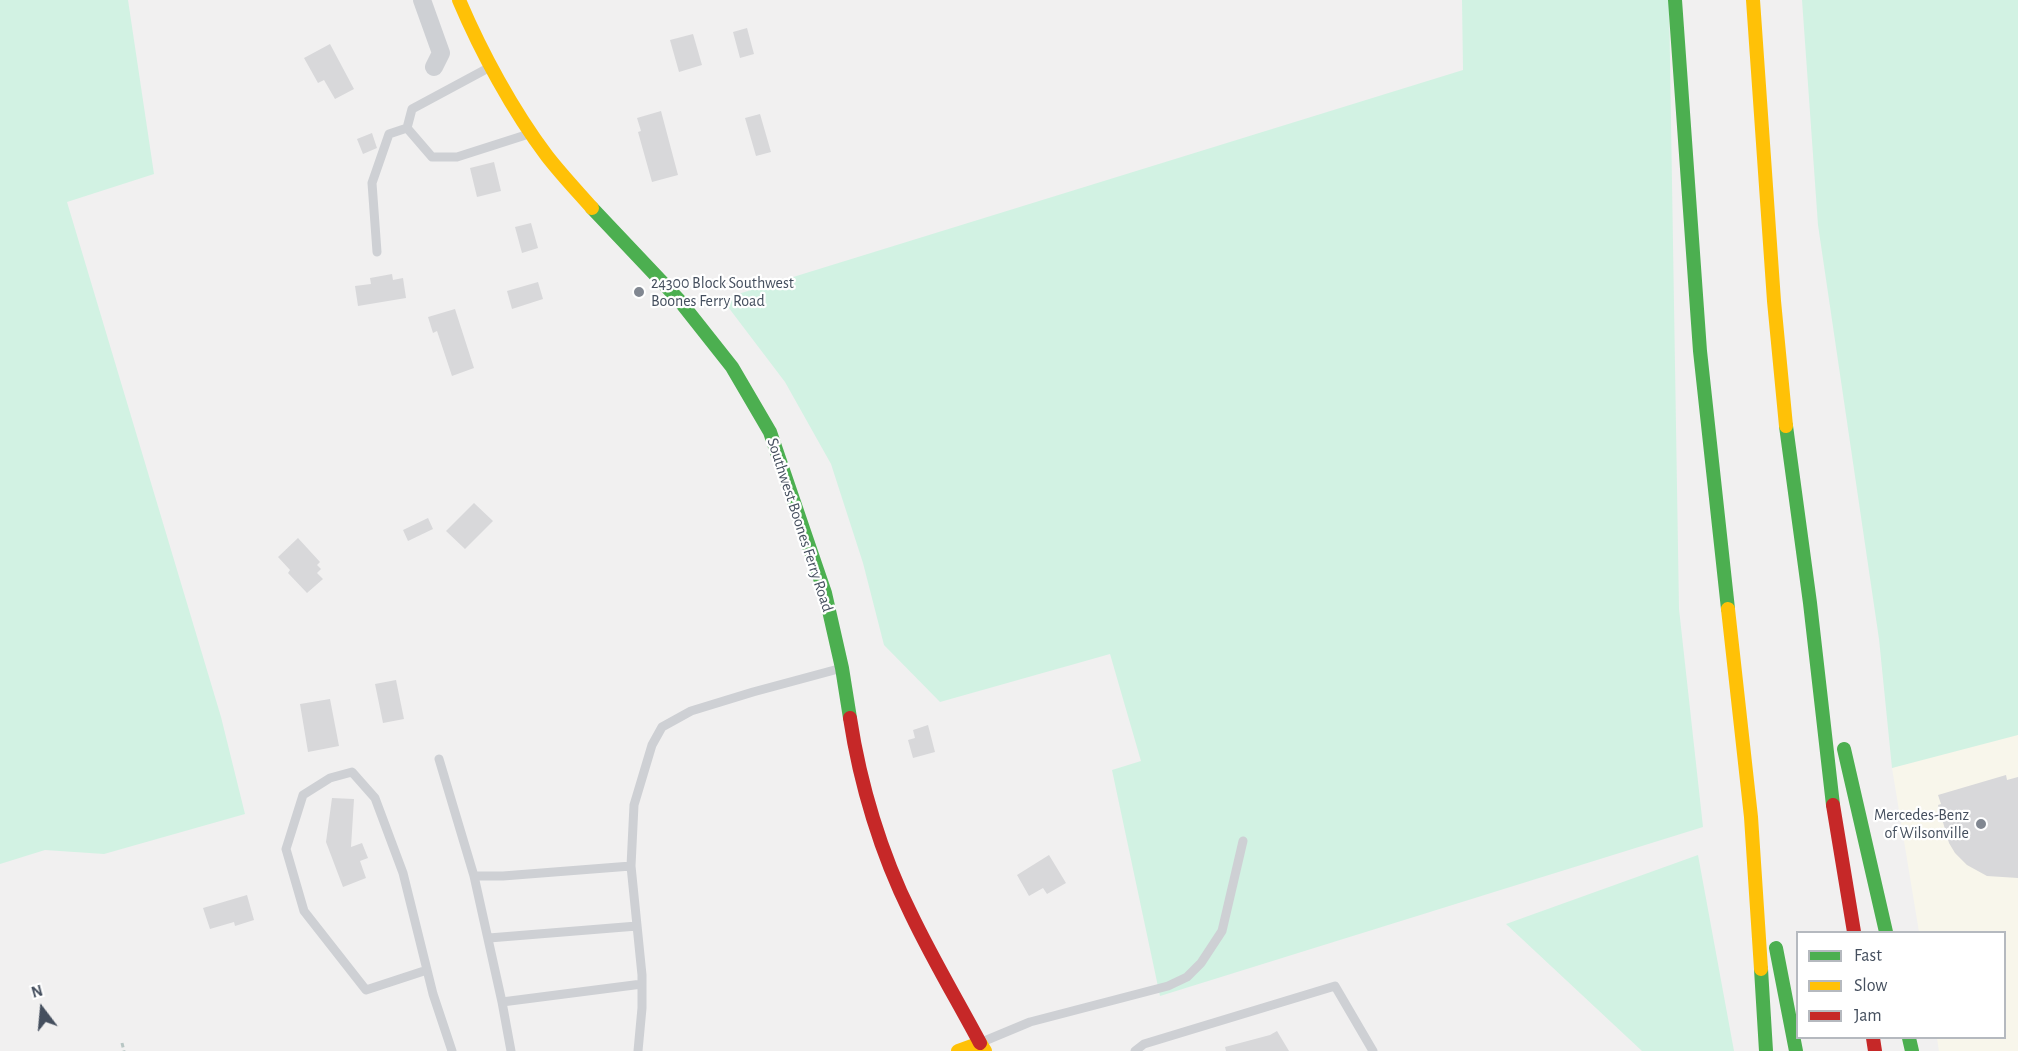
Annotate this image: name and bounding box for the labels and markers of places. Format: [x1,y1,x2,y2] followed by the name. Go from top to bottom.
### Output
[651,273,794,311] place label: 24300 Block Southwest Boones Ferry Road
[632,285,646,299] marker: 24300 Block Southwest Boones Ferry Road
[1874,805,1969,843] place label: Mercedes-Benz of Wilsonville
[1974,817,1988,831] marker: Mercedes-Benz of Wilsonville

